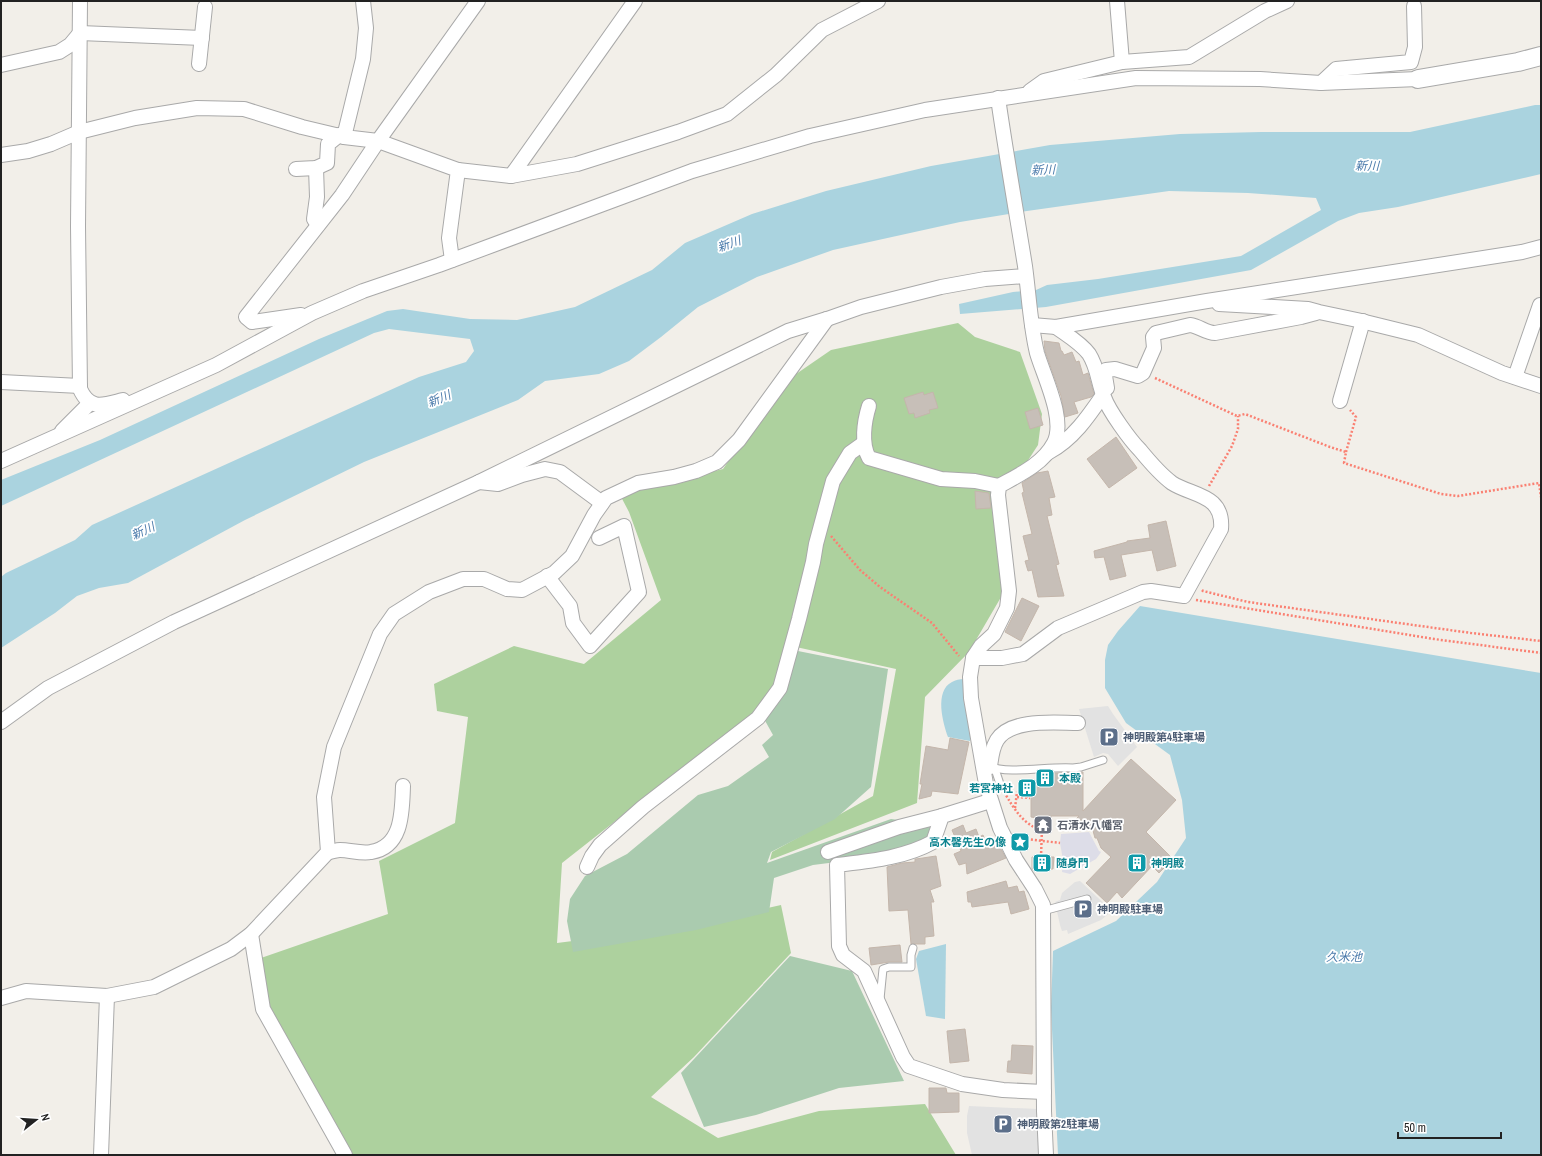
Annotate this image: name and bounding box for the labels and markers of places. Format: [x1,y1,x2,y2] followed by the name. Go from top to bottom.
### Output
[1098,726,1120,748] parking icon: 神明殿第4駐車場
[1123,730,1205,744] place label: 神明殿第4駐車場
[1034,767,1056,789] building icon: 本殿
[1059,771,1081,785] place label: 本殿
[1016,777,1038,799] building icon: 若宮神社
[969,781,1013,795] place label: 若宮神社
[1032,814,1054,836] temple icon: 石清水八幡宮
[1057,818,1123,832] place label: 石清水八幡宮
[1009,831,1031,853] place icon: 高木馨先生の像
[929,835,1006,849] place label: 高木馨先生の像
[1031,852,1053,874] building icon: 随身門
[1126,852,1148,874] building icon: 神明殿
[1056,856,1089,870] place label: 随身門
[1151,856,1184,870] place label: 神明殿
[1072,898,1094,920] parking icon: 神明殿駐車場
[1097,902,1163,916] place label: 神明殿駐車場
[992,1113,1014,1135] parking icon: 神明殿第2駐車場
[1017,1117,1099,1131] place label: 神明殿第2駐車場

